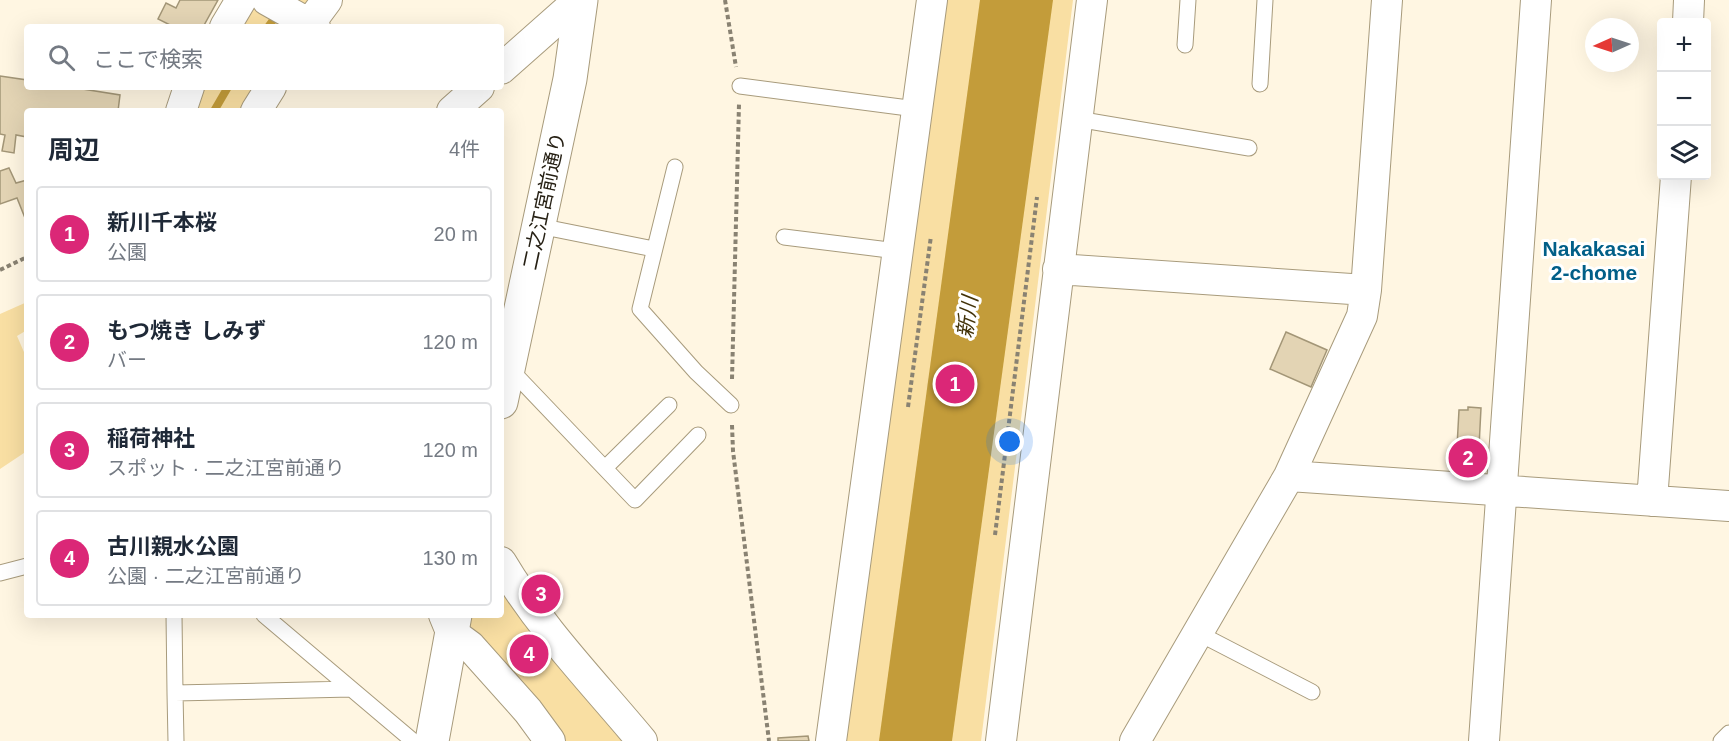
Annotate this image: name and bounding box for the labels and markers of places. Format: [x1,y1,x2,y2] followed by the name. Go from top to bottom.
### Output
[936,362,974,406] pin: 1
[1448,436,1488,480] pin: 2
[522,572,560,616] pin: 3
[510,632,548,676] pin: 4

